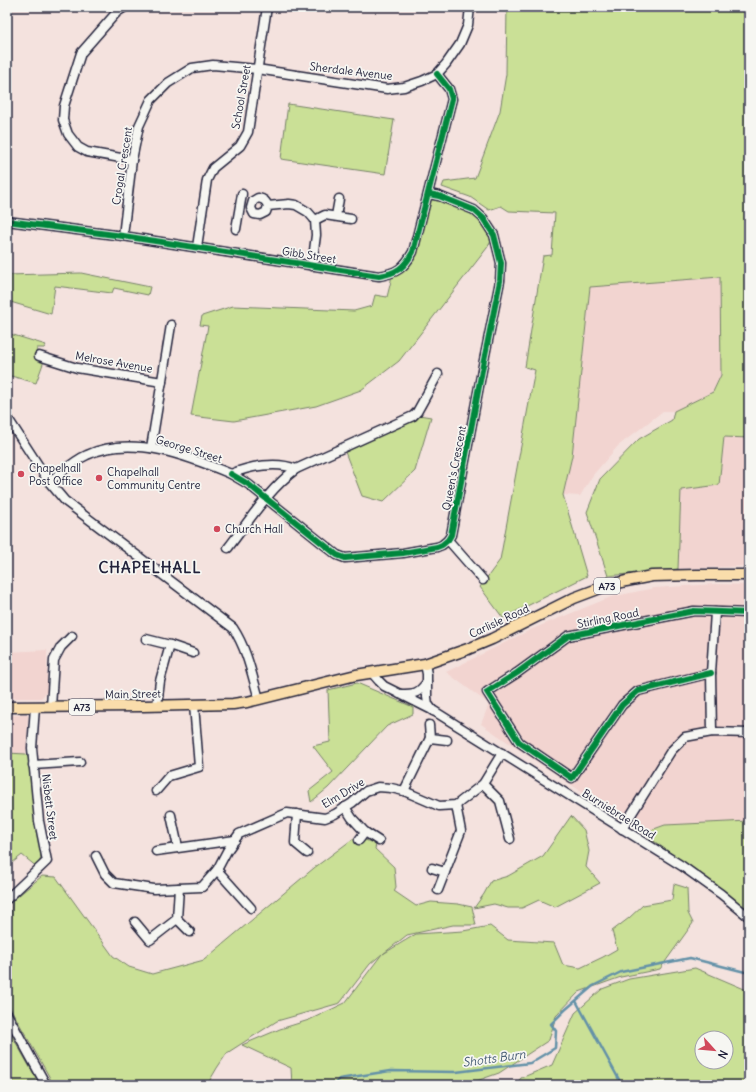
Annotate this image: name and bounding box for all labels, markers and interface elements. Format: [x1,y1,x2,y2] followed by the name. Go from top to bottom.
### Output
[309,59,393,83] street label: Sherdale Avenue
[228,64,254,130] street label: School Street
[109,126,135,206] street label: Crogal Crescent
[281,244,337,266] street label: Gibb Street
[74,348,154,376] street label: Melrose Avenue
[439,424,469,512] street label: Queen's Crescent
[154,432,224,466] street label: George Street
[29,461,82,488] place label: Chapelhall Post Office
[107,465,200,492] place label: Chapelhall Community Centre
[16,469,26,479] marker: Chapelhall Post Office
[94,473,104,483] marker: Chapelhall Community Centre
[225,522,283,536] place label: Church Hall
[212,524,222,534] marker: Church Hall
[99,558,201,577] district label: CHAPELHALL
[594,578,620,594] road number: A73
[467,601,532,641] street label: Carlisle Road
[576,605,641,631] street label: Stirling Road
[105,687,161,701] street label: Main Street
[69,699,95,715] road number: A73
[39,773,61,841] street label: Nisbett Street
[319,775,367,811] street label: Elm Drive
[580,786,659,842] street label: Burniebrae Road
[694,1030,734,1070] north arrow
[462,1046,527,1070] water label: Shotts Burn
[715,1048,731,1061] text: N

